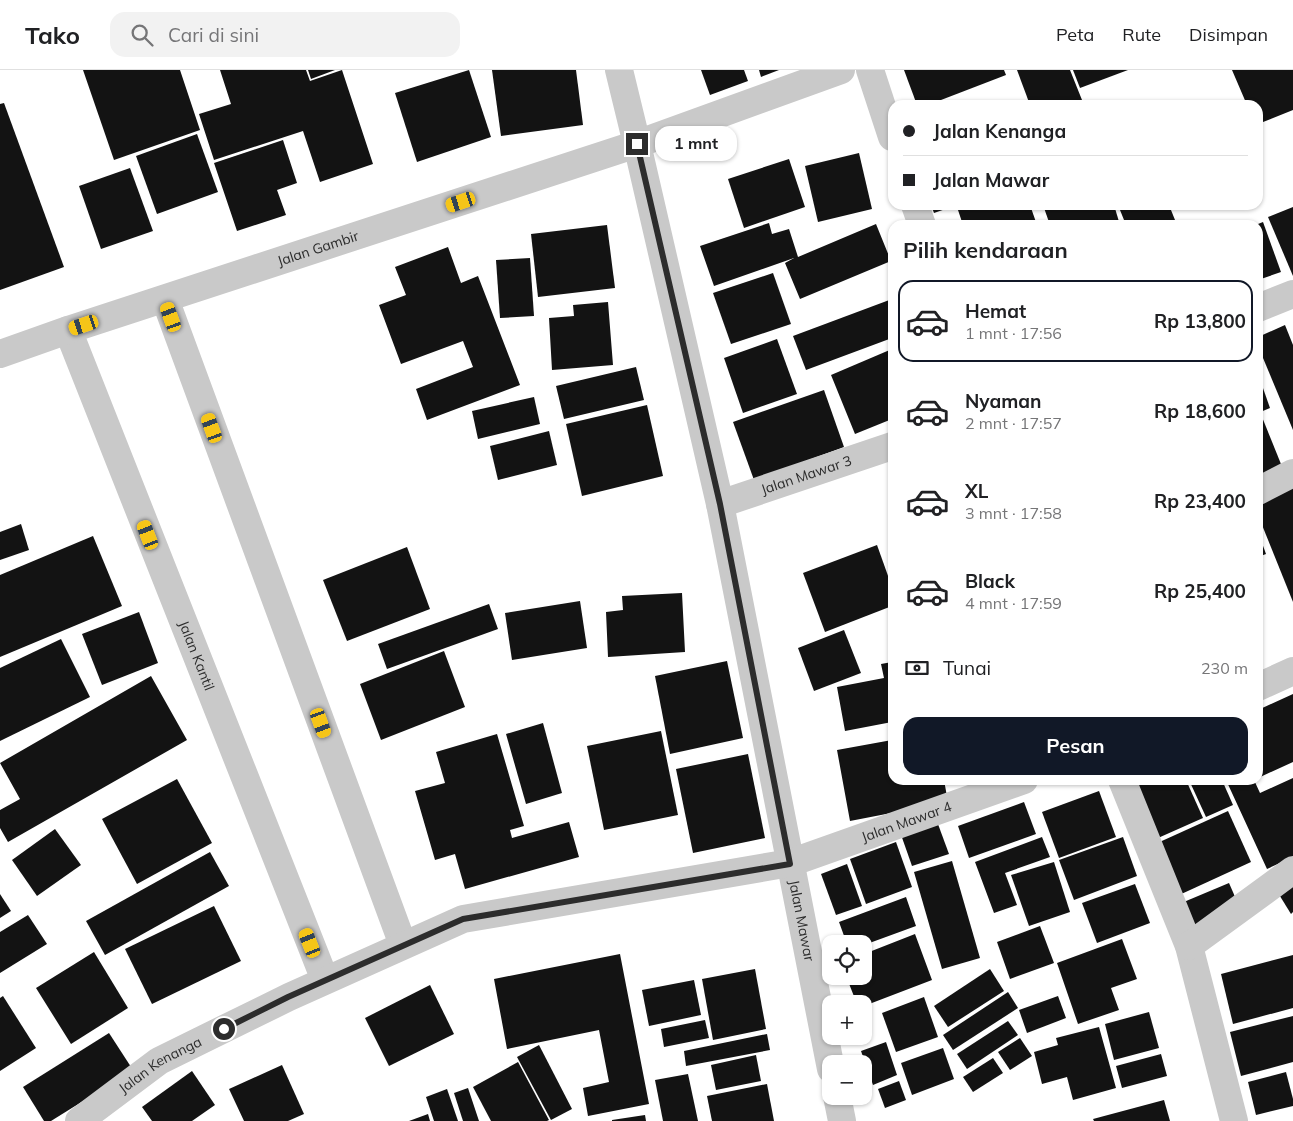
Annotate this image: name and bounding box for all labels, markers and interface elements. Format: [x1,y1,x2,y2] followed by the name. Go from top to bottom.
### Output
[110,12,460,57] search box
[25,20,80,50] text: Tako
[128,21,156,49] icon: search
[168,23,259,47] text: Cari di sini
[1056,23,1094,46] text: Peta
[1122,23,1161,46] text: Rute
[1189,23,1268,46] text: Disimpan
[933,119,1066,143] text: Jalan Kenanga
[654,126,737,162] callout: 1 mnt
[626,133,648,155] route end
[674,133,718,153] text: 1 mnt
[933,168,1049,192] text: Jalan Mawar
[444,190,477,214] car
[275,226,362,270] street label: Jalan Gambir
[903,236,1068,264] text: Pilih kendaraan
[905,299,950,344] icon: car
[965,299,1026,323] text: Hemat
[158,300,183,334] car
[1154,309,1246,333] text: Rp 13,800
[67,313,100,337] car
[965,323,1062,343] text: 1 mnt · 17:56
[905,389,950,434] icon: car
[965,389,1042,413] text: Nyaman
[1154,399,1246,423] text: Rp 18,600
[199,411,224,445] car
[965,413,1062,433] text: 2 mnt · 17:57
[759,451,854,499] street label: Jalan Mawar 3
[905,479,950,524] icon: car
[965,479,988,503] text: XL
[1154,489,1246,513] text: Rp 23,400
[965,503,1062,523] text: 3 mnt · 17:58
[135,518,160,552] car
[905,569,950,614] icon: car
[965,569,1015,593] text: Black
[1154,579,1246,603] text: Rp 25,400
[965,593,1062,613] text: 4 mnt · 17:59
[175,618,219,693] street label: Jalan Kantil
[903,654,931,682] icon: cash
[943,656,991,680] text: Tunai
[1201,658,1248,678] text: 230 m
[308,706,333,740] car
[903,717,1248,775] button: Pesan
[859,797,955,846] street label: Jalan Mawar 4
[785,878,819,964] street label: Jalan Mawar
[297,926,322,960] car
[822,935,872,1105] map controls
[822,935,872,985] button: locate
[822,995,872,1045] button: +
[213,1018,235,1040] route start
[115,1032,205,1097] street label: Jalan Kenanga
[822,1055,872,1105] button: −

